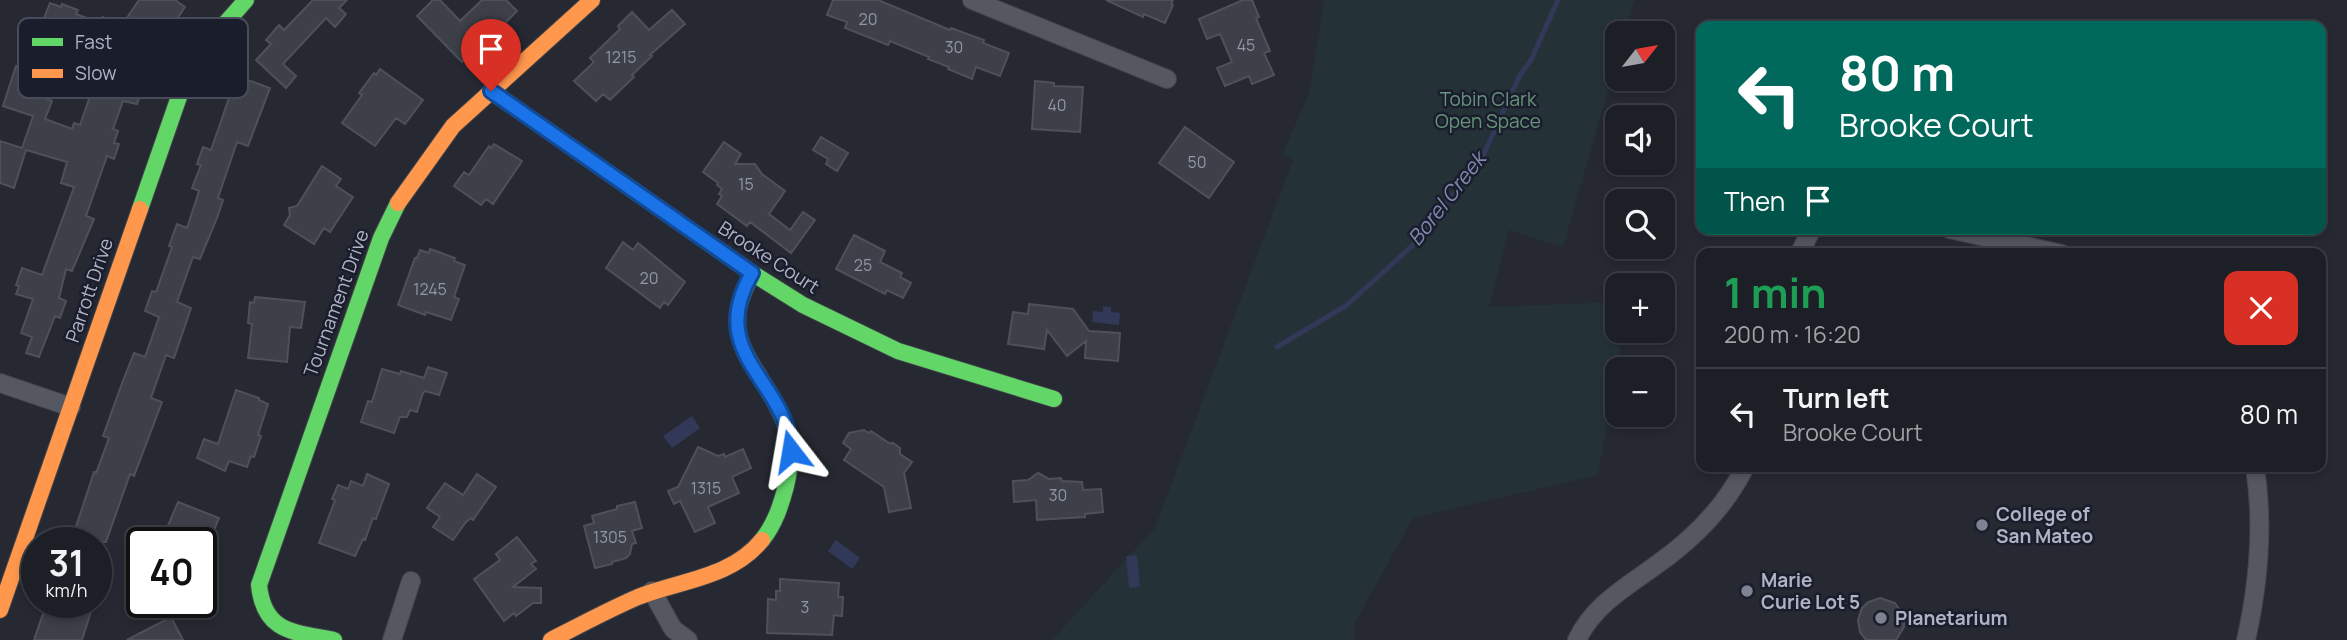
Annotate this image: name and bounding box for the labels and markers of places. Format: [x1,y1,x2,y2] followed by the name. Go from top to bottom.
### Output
[461,19,521,91] pin
[1996,501,2093,549] place label: College of San Mateo
[1974,517,1990,533] marker: College of San Mateo
[1761,567,1860,615] place label: Marie Curie Lot 5
[1739,583,1755,599] marker: Marie Curie Lot 5
[1895,605,2008,631] place label: Planetarium
[1873,610,1889,626] marker: Planetarium

